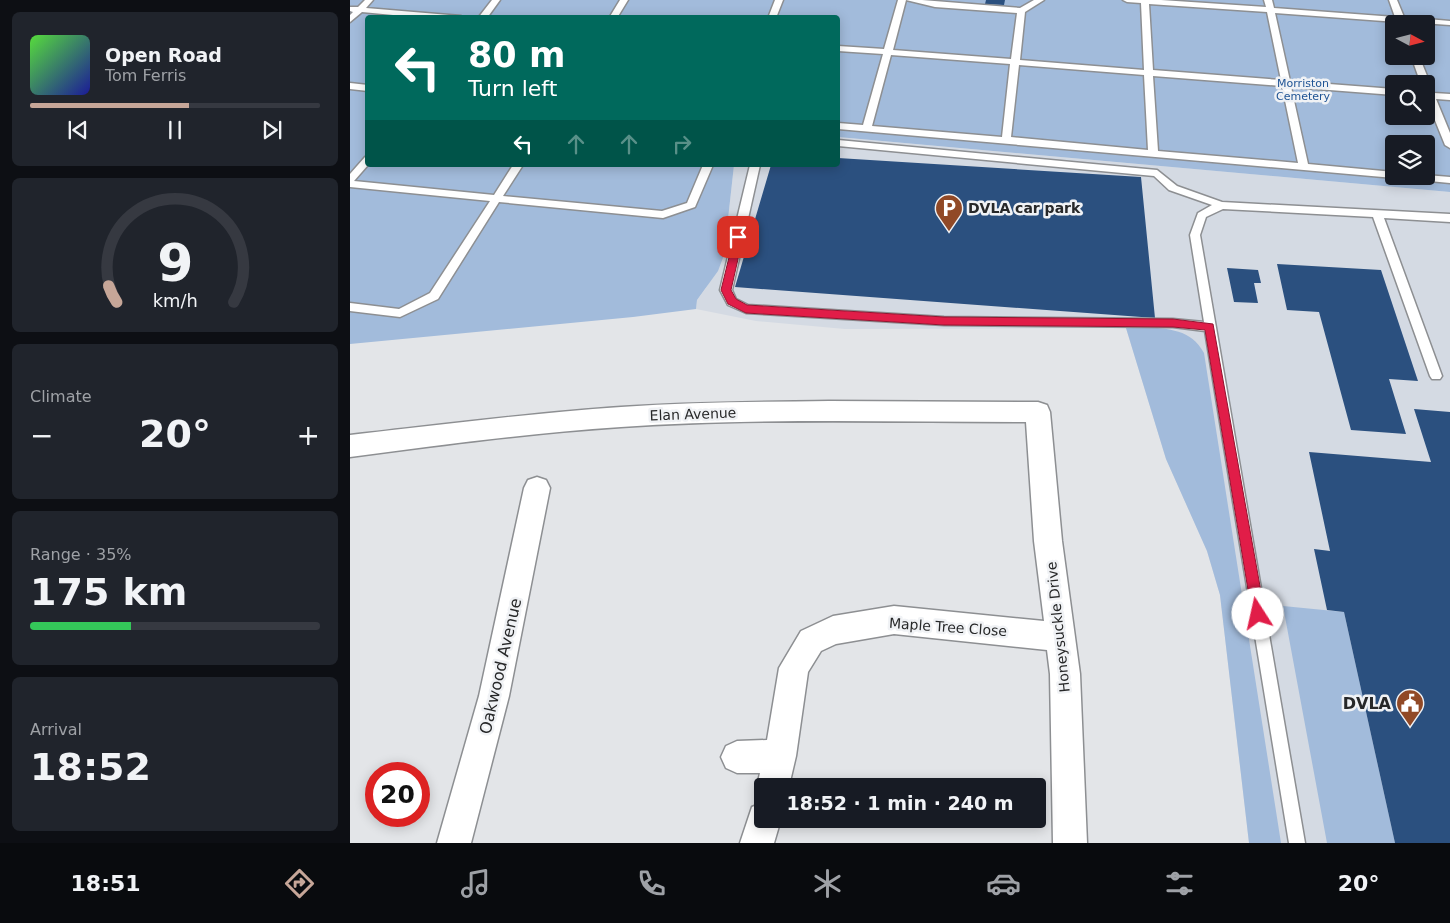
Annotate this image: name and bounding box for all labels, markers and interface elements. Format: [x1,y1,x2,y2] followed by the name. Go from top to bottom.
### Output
[1385,15,1435,65] north arrow
[1385,15,1435,185] map controls
[385,35,450,100] icon: left
[468,35,565,75] text: 80 m
[105,44,222,66] text: Open Road
[105,66,186,85] text: Tom Ferris
[1385,75,1435,125] button: search
[468,76,557,101] text: Turn left
[1276,77,1331,103] park label: Morriston Cemetery
[64,116,92,144] icon: previous
[161,116,189,144] icon: pause
[258,116,286,144] icon: next
[509,130,537,158] icon: left
[562,130,590,158] icon: ahead
[615,130,643,158] icon: ahead
[668,130,696,158] icon: right
[1385,135,1435,185] button: layers
[934,193,964,232] parking icon: DVLA car park
[968,200,1081,216] place label: DVLA car park
[717,216,759,258] pin
[724,223,752,251] icon: arrive
[157,233,193,293] text: 9
[152,290,198,311] text: km/h
[30,387,92,406] text: Climate
[649,404,737,424] street label: Elan Avenue
[139,412,211,456] text: 20°
[30,419,53,452] text: −
[297,419,320,452] text: +
[30,545,132,564] text: Range · 35%
[1043,561,1073,693] street label: Honeysuckle Drive
[30,570,187,614] text: 175 km
[1231,587,1283,639] position arrow
[476,596,525,736] street label: Oakwood Avenue
[888,615,1008,639] street label: Maple Tree Close
[1395,688,1425,727] public building icon: DVLA
[1343,694,1392,713] place label: DVLA
[30,720,82,739] text: Arrival
[30,745,151,789] text: 18:52
[365,762,430,827] speed limit sign: 20
[786,792,1014,814] text: 18:52 · 1 min · 240 m
[282,866,317,901] icon: directions
[458,866,493,901] icon: music
[634,866,669,901] icon: phone
[810,866,845,901] icon: climate
[986,866,1021,901] icon: car
[1162,866,1197,901] icon: filters
[71,871,141,896] text: 18:51
[1338,871,1379,896] text: 20°

